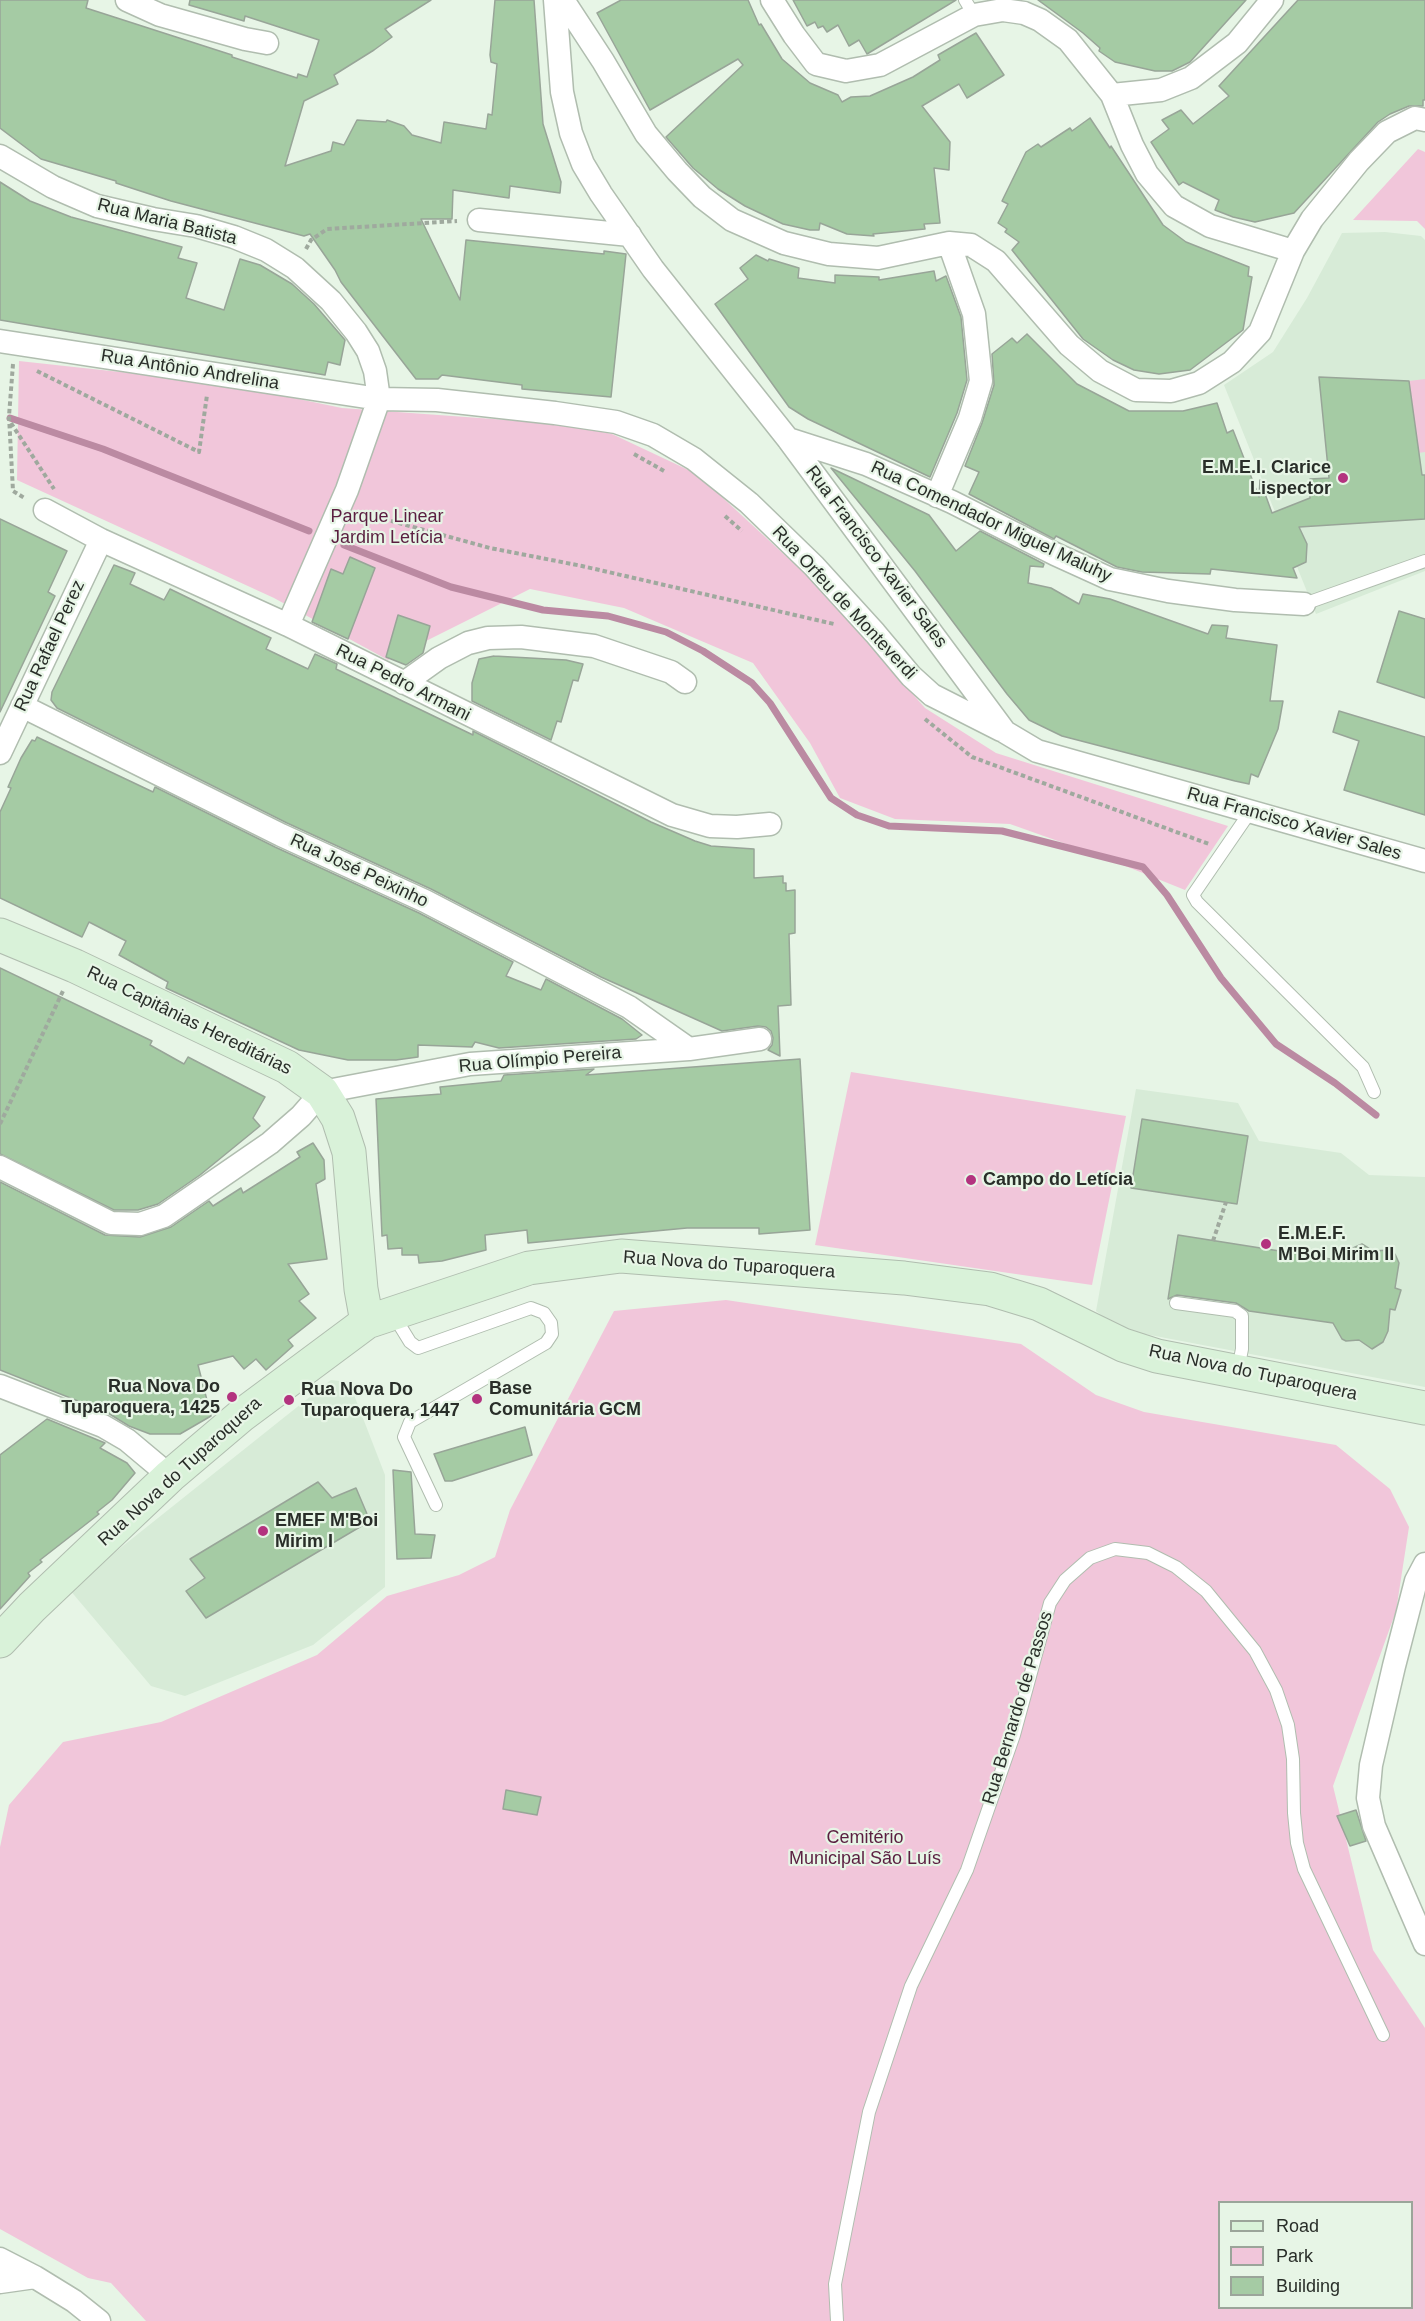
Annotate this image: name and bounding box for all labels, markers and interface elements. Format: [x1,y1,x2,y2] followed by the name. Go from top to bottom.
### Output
[95,194,239,250] street label: Rua Maria Batista
[99,345,281,395] street label: Rua Antônio Andrelina
[867,457,1115,587] street label: Rua Comendador Miguel Maluhy
[1202,457,1331,500] place label: E.M.E.I. Clarice Lispector
[801,462,951,652] street label: Rua Francisco Xavier Sales
[1336,471,1350,485] marker: E.M.E.I. Clarice Lispector
[330,506,444,548] park label: Parque Linear Jardim Letícia
[767,522,921,684] street label: Rua Orfeu de Monteverdi
[10,577,90,715] street label: Rua Rafael Perez
[332,640,474,726] street label: Rua Pedro Armani
[1184,783,1404,865] street label: Rua Francisco Xavier Sales
[286,829,432,913] street label: Rua José Peixinho
[83,962,295,1080] street label: Rua Capitânias Hereditárias
[458,1042,622,1078] street label: Rua Olímpio Pereira
[983,1169,1133,1191] place label: Campo do Letícia
[964,1173,978,1187] marker: Campo do Letícia
[1278,1223,1394,1266] place label: E.M.E.F. M'Boi Mirim II
[1259,1237,1273,1251] marker: E.M.E.F. M'Boi Mirim II
[622,1247,836,1283] street label: Rua Nova do Tuparoquera
[1147,1340,1359,1406] street label: Rua Nova do Tuparoquera
[61,1376,220,1418] place label: Rua Nova Do Tuparoquera, 1425
[489,1378,641,1420] place label: Base Comunitária GCM
[301,1379,460,1422] place label: Rua Nova Do Tuparoquera, 1447
[225,1390,239,1404] marker: Rua Nova Do Tuparoquera, 1425
[470,1392,484,1406] marker: Base Comunitária GCM
[94,1393,266,1551] street label: Rua Nova do Tuparoquera
[282,1393,296,1407] marker: Rua Nova Do Tuparoquera, 1447
[275,1510,378,1552] place label: EMEF M'Boi Mirim I
[256,1524,270,1538] marker: EMEF M'Boi Mirim I
[978,1609,1058,1807] street label: Rua Bernardo de Passos
[789,1827,941,1870] park label: Cemitério Municipal São Luís
[1218,2201,1413,2309] legend
[1276,2216,1319,2236] text: Road
[1276,2246,1313,2266] text: Park
[1276,2276,1340,2296] text: Building

